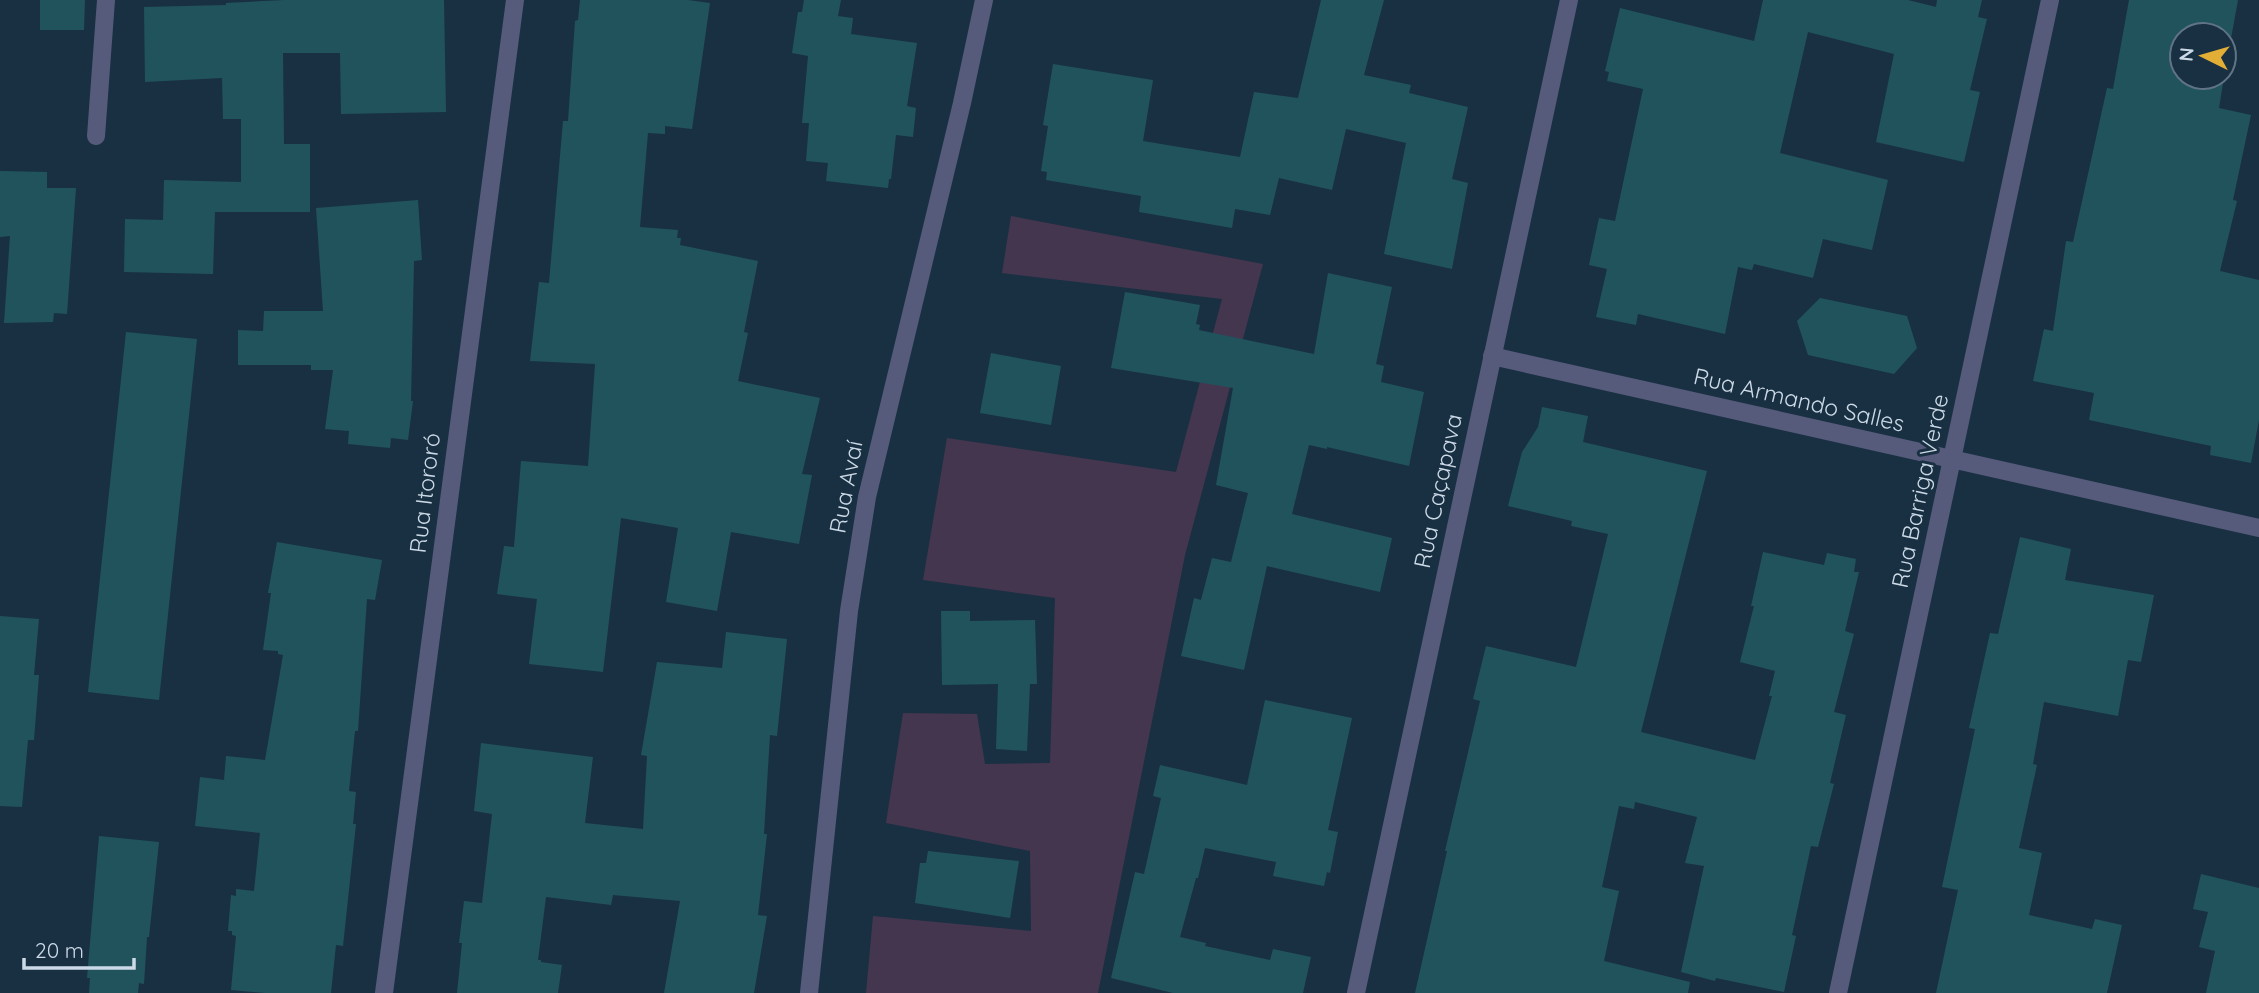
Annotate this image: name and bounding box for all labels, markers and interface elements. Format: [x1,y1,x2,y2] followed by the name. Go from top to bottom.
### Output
[2168,21,2238,91] north arrow
[2174,47,2199,63] text: N
[1691,361,1907,438] street label: Rua Armando Salles
[1885,391,1954,591] street label: Rua Barriga Verde
[1407,411,1468,571] street label: Rua Caçapava
[403,431,446,555] street label: Rua Itororó
[822,438,869,536] street label: Rua Avaí
[24,926,135,970] scale bar
[35,937,84,963] text: 20 m

